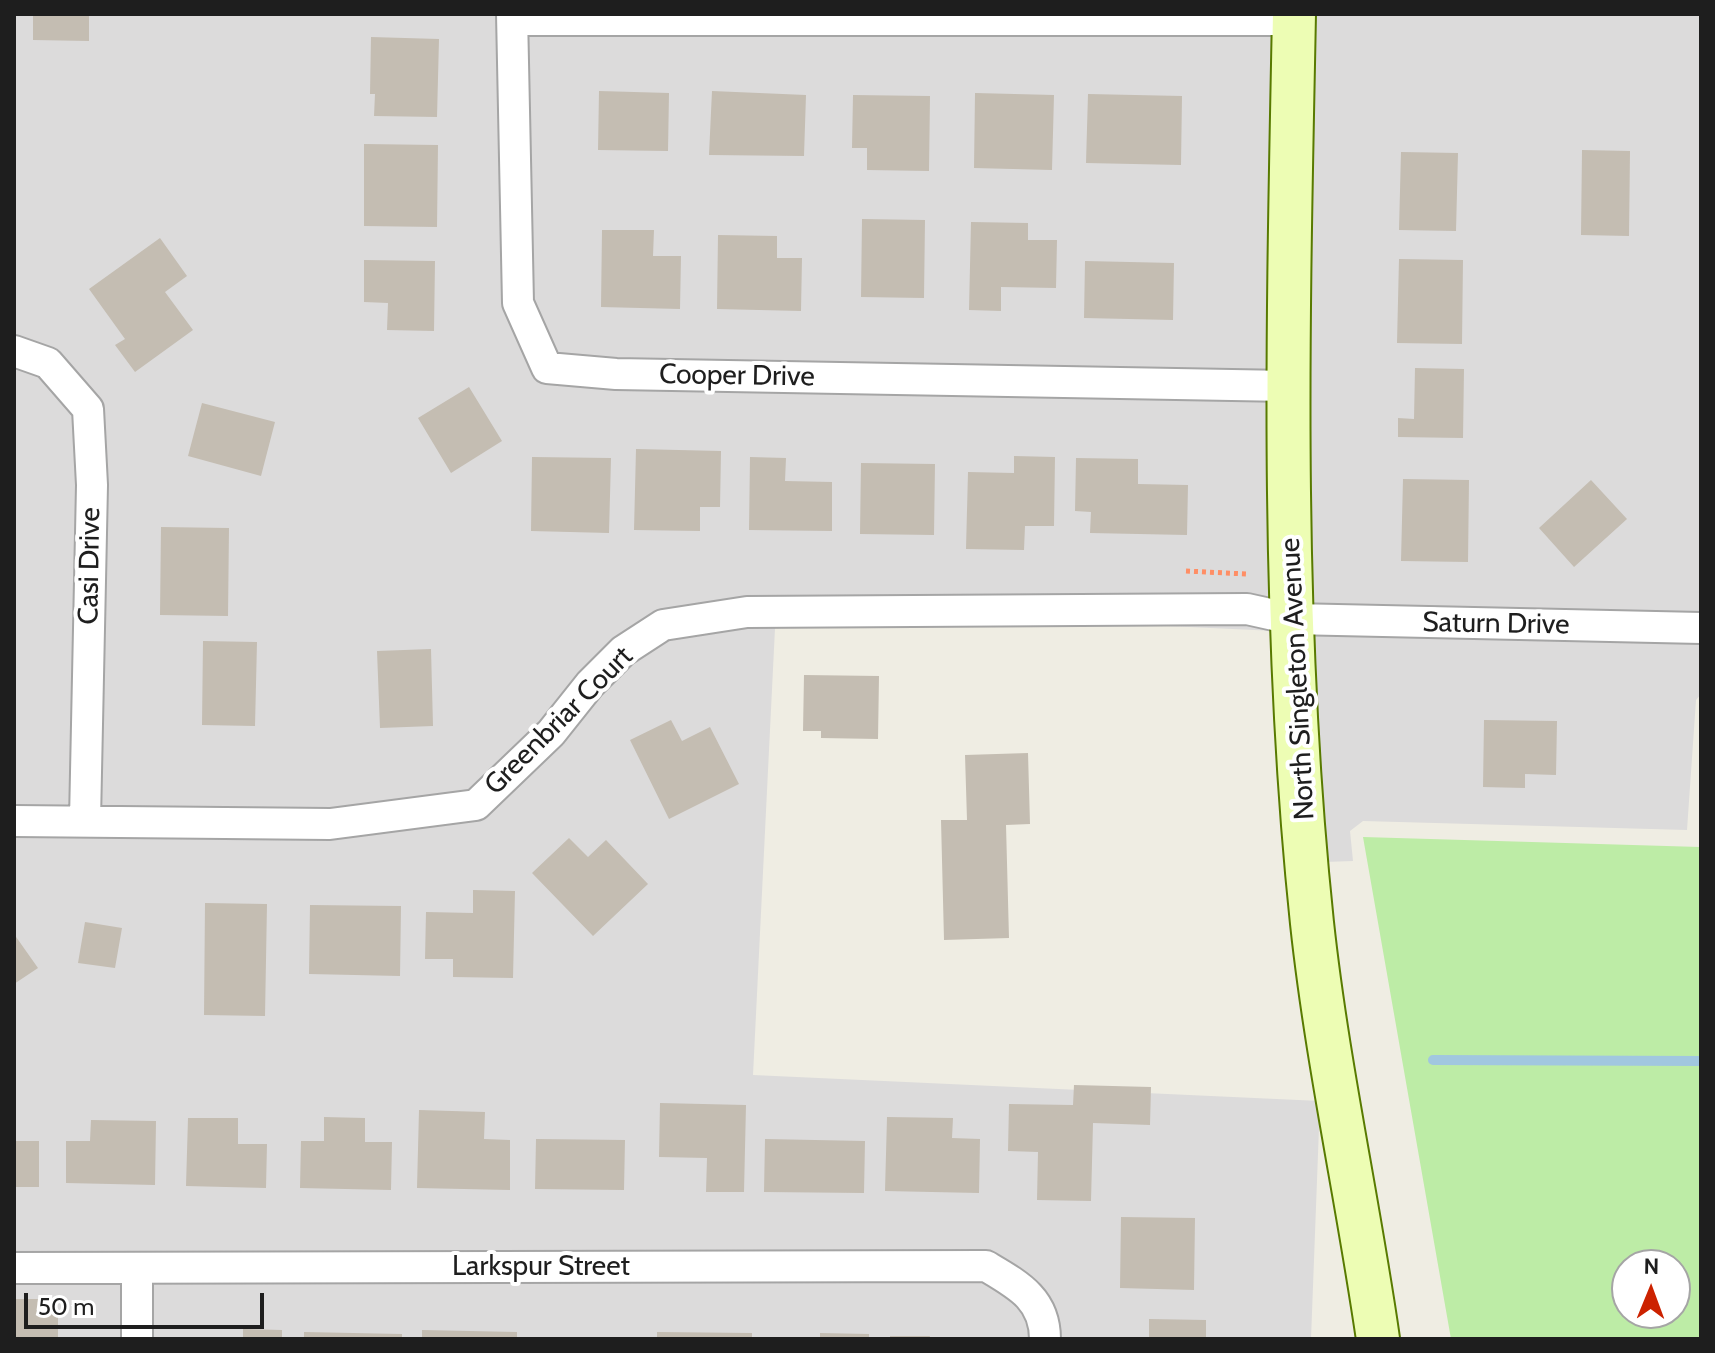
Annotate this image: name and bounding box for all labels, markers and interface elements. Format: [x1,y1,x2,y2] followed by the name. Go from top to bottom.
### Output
[659,358,815,394] street label: Cooper Drive
[72,507,108,625] street label: Casi Drive
[1274,537,1322,821] street label: North Singleton Avenue
[1422,606,1570,642] street label: Saturn Drive
[478,640,640,802] street label: Greenbriar Court
[1611,1249,1691,1329] north arrow
[452,1250,630,1284] street label: Larkspur Street
[1643,1253,1659,1280] text: N
[28,1277,268,1327] scale bar
[38,1292,94,1321] text: 50 m

